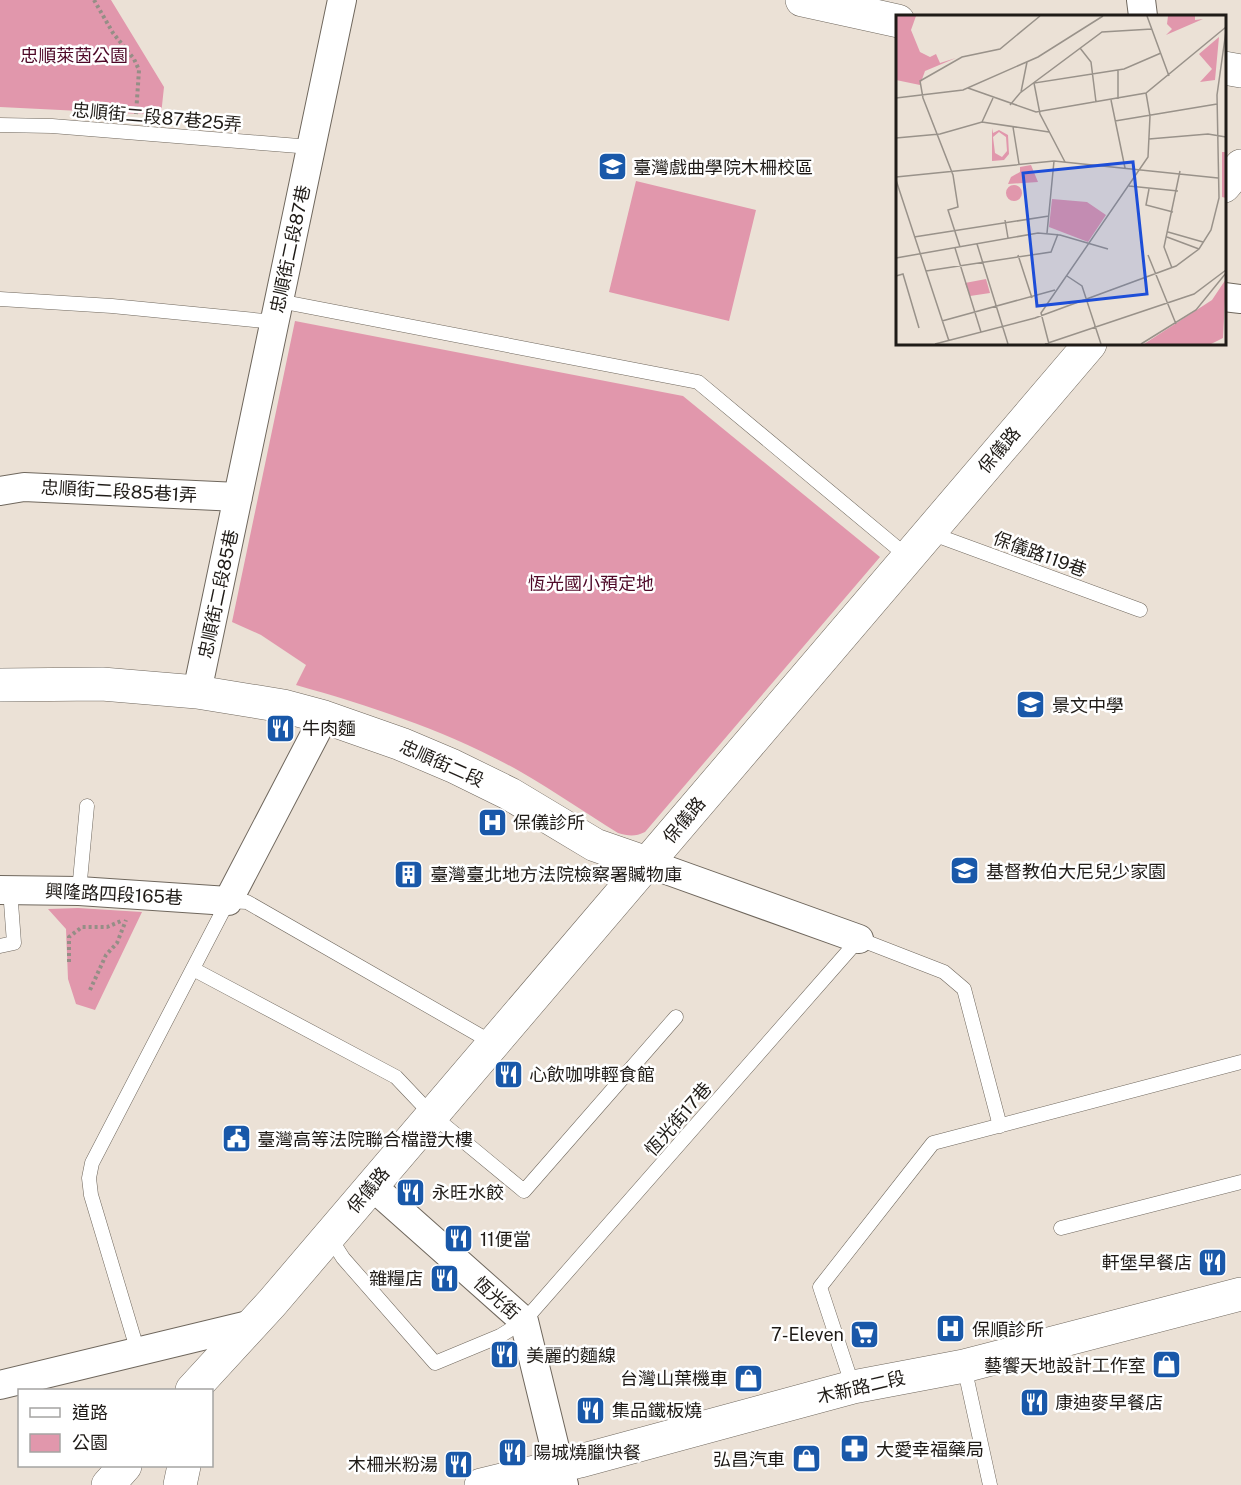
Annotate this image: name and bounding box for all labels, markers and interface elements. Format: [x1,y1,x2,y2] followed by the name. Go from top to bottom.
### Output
[896,15,1226,345] inset map
[20,45,128,66] park label: 忠順萊茵公園
[71,99,243,135] street label: 忠順街二段87巷25弄
[596,151,628,183] school or university icon: 臺灣戲曲學院木柵校區
[633,157,813,178] place label: 臺灣戲曲學院木柵校區
[266,183,314,315] street label: 忠順街二段87巷
[974,423,1024,477] street label: 保儀路
[40,476,198,506] street label: 忠順街二段85巷1弄
[990,527,1090,581] street label: 保儀路119巷
[194,528,242,660] street label: 忠順街二段85巷
[528,573,654,594] park label: 恆光國小預定地
[1015,689,1047,721] school or university icon: 景文中學
[1052,695,1124,716] place label: 景文中學
[265,712,297,744] restaurant icon: 牛肉麵
[302,718,356,739] place label: 牛肉麵
[397,735,487,791] street label: 忠順街二段
[659,793,709,847] street label: 保儀路
[476,806,508,838] hospital icon: 保儀診所
[513,812,585,833] place label: 保儀診所
[949,855,981,887] school or university icon: 基督教伯大尼兒少家園
[393,858,425,890] building icon: 臺灣臺北地方法院檢察署贓物庫
[986,861,1166,882] place label: 基督教伯大尼兒少家園
[430,864,682,885] place label: 臺灣臺北地方法院檢察署贓物庫
[45,880,183,908] street label: 興隆路四段165巷
[492,1058,524,1090] restaurant icon: 心飲咖啡輕食館
[529,1064,655,1085] place label: 心飲咖啡輕食館
[641,1078,715,1160] street label: 恆光街17巷
[220,1123,252,1155] public building icon: 臺灣高等法院聯合檔證大樓
[257,1129,473,1150] place label: 臺灣高等法院聯合檔證大樓
[343,1163,393,1217] street label: 保儀路
[395,1176,427,1208] restaurant icon: 永旺水餃
[432,1182,504,1203] place label: 永旺水餃
[443,1223,475,1255] restaurant icon: 11便當
[480,1229,531,1250] place label: 11便當
[1197,1246,1229,1278] restaurant icon: 軒堡早餐店
[1102,1252,1192,1273] place label: 軒堡早餐店
[428,1262,460,1294] restaurant icon: 雜糧店
[369,1268,423,1289] place label: 雜糧店
[470,1272,524,1324] street label: 恆光街
[935,1313,967,1345] hospital icon: 保順診所
[849,1318,881,1350] supermarket icon: 7-Eleven
[972,1319,1044,1340] place label: 保順診所
[771,1324,844,1345] place label: 7-Eleven
[489,1339,521,1371] restaurant icon: 美麗的麵線
[526,1345,616,1366] place label: 美麗的麵線
[1151,1349,1183,1381] shop icon: 藝饗天地設計工作室
[984,1355,1146,1376] place label: 藝饗天地設計工作室
[733,1362,765,1394] shop icon: 台灣山葉機車
[815,1367,907,1407] street label: 木新路二段
[620,1368,728,1389] place label: 台灣山葉機車
[1018,1386,1050,1418] restaurant icon: 康迪麥早餐店
[18,1389,213,1467] legend
[1055,1392,1163,1413] place label: 康迪麥早餐店
[575,1394,607,1426] restaurant icon: 集品鐵板燒
[612,1400,702,1421] place label: 集品鐵板燒
[72,1402,108,1423] text: 道路
[72,1432,108,1453] text: 公園
[839,1433,871,1465] pharmacy icon: 大愛幸福藥局
[496,1436,528,1468] restaurant icon: 陽城燒臘快餐
[876,1439,984,1460] place label: 大愛幸福藥局
[533,1442,641,1463] place label: 陽城燒臘快餐
[790,1443,822,1475] shop icon: 弘昌汽車
[443,1448,475,1480] restaurant icon: 木柵米粉湯
[713,1449,785,1470] place label: 弘昌汽車
[348,1454,438,1475] place label: 木柵米粉湯

